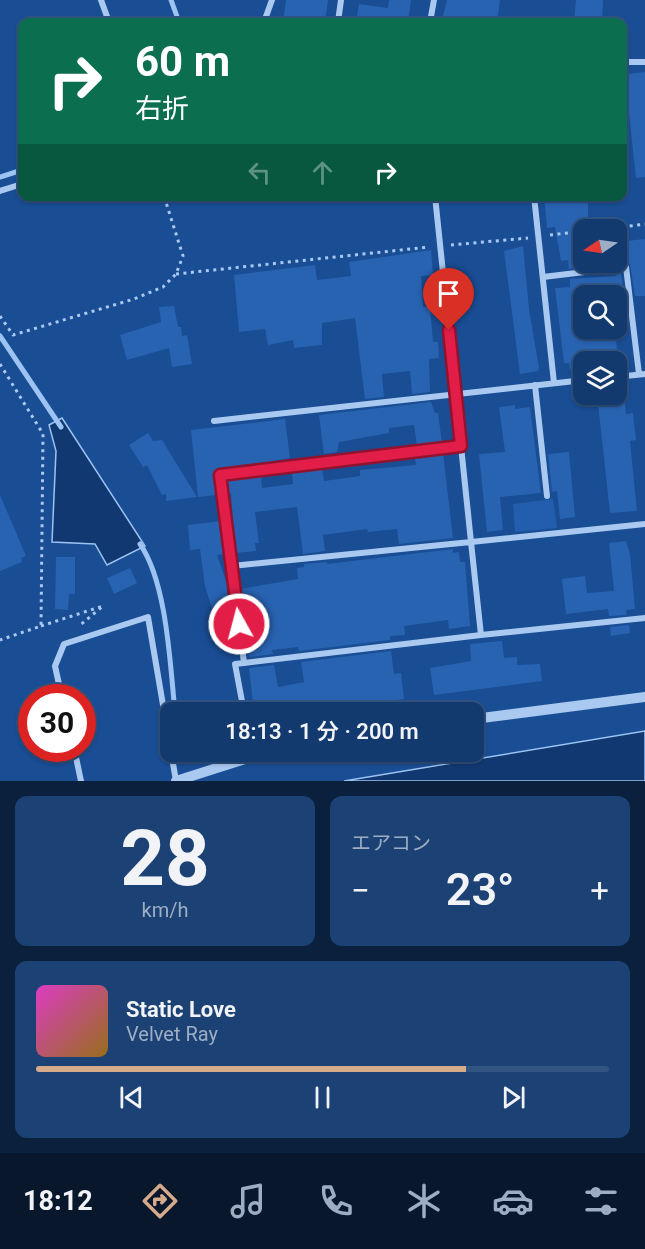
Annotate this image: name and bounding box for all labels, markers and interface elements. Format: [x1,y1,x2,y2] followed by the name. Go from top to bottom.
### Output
[135,37,230,86] text: 60 m
[36,42,114,120] icon: right
[135,93,189,125] text: 右折
[243,156,276,189] icon: left
[306,156,339,189] icon: ahead
[369,156,402,189] icon: right
[573,219,627,273] north arrow
[573,219,627,405] map controls
[423,268,474,330] pin
[432,277,465,310] icon: arrive
[573,285,627,339] button: search
[573,351,627,405] button: layers
[207,592,271,656] position arrow
[18,684,96,762] speed limit sign: 30
[225,719,419,744] text: 18:13 · 1 分 · 200 m
[120,813,210,904] text: 28
[351,831,431,855] text: エアコン
[446,863,514,916] text: 23°
[351,871,370,910] text: −
[590,871,609,910] text: +
[142,898,188,922] text: km/h
[126,997,236,1022] text: Static Love
[126,1022,218,1046] text: Velvet Ray
[115,1081,148,1114] icon: previous
[306,1081,339,1114] icon: pause
[497,1081,530,1114] icon: next
[139,1180,181,1222] icon: directions
[227,1180,269,1222] icon: music
[315,1180,357,1222] icon: phone
[403,1180,445,1222] icon: climate
[492,1180,534,1222] icon: car
[580,1180,622,1222] icon: filters
[23,1185,93,1217] text: 18:12

